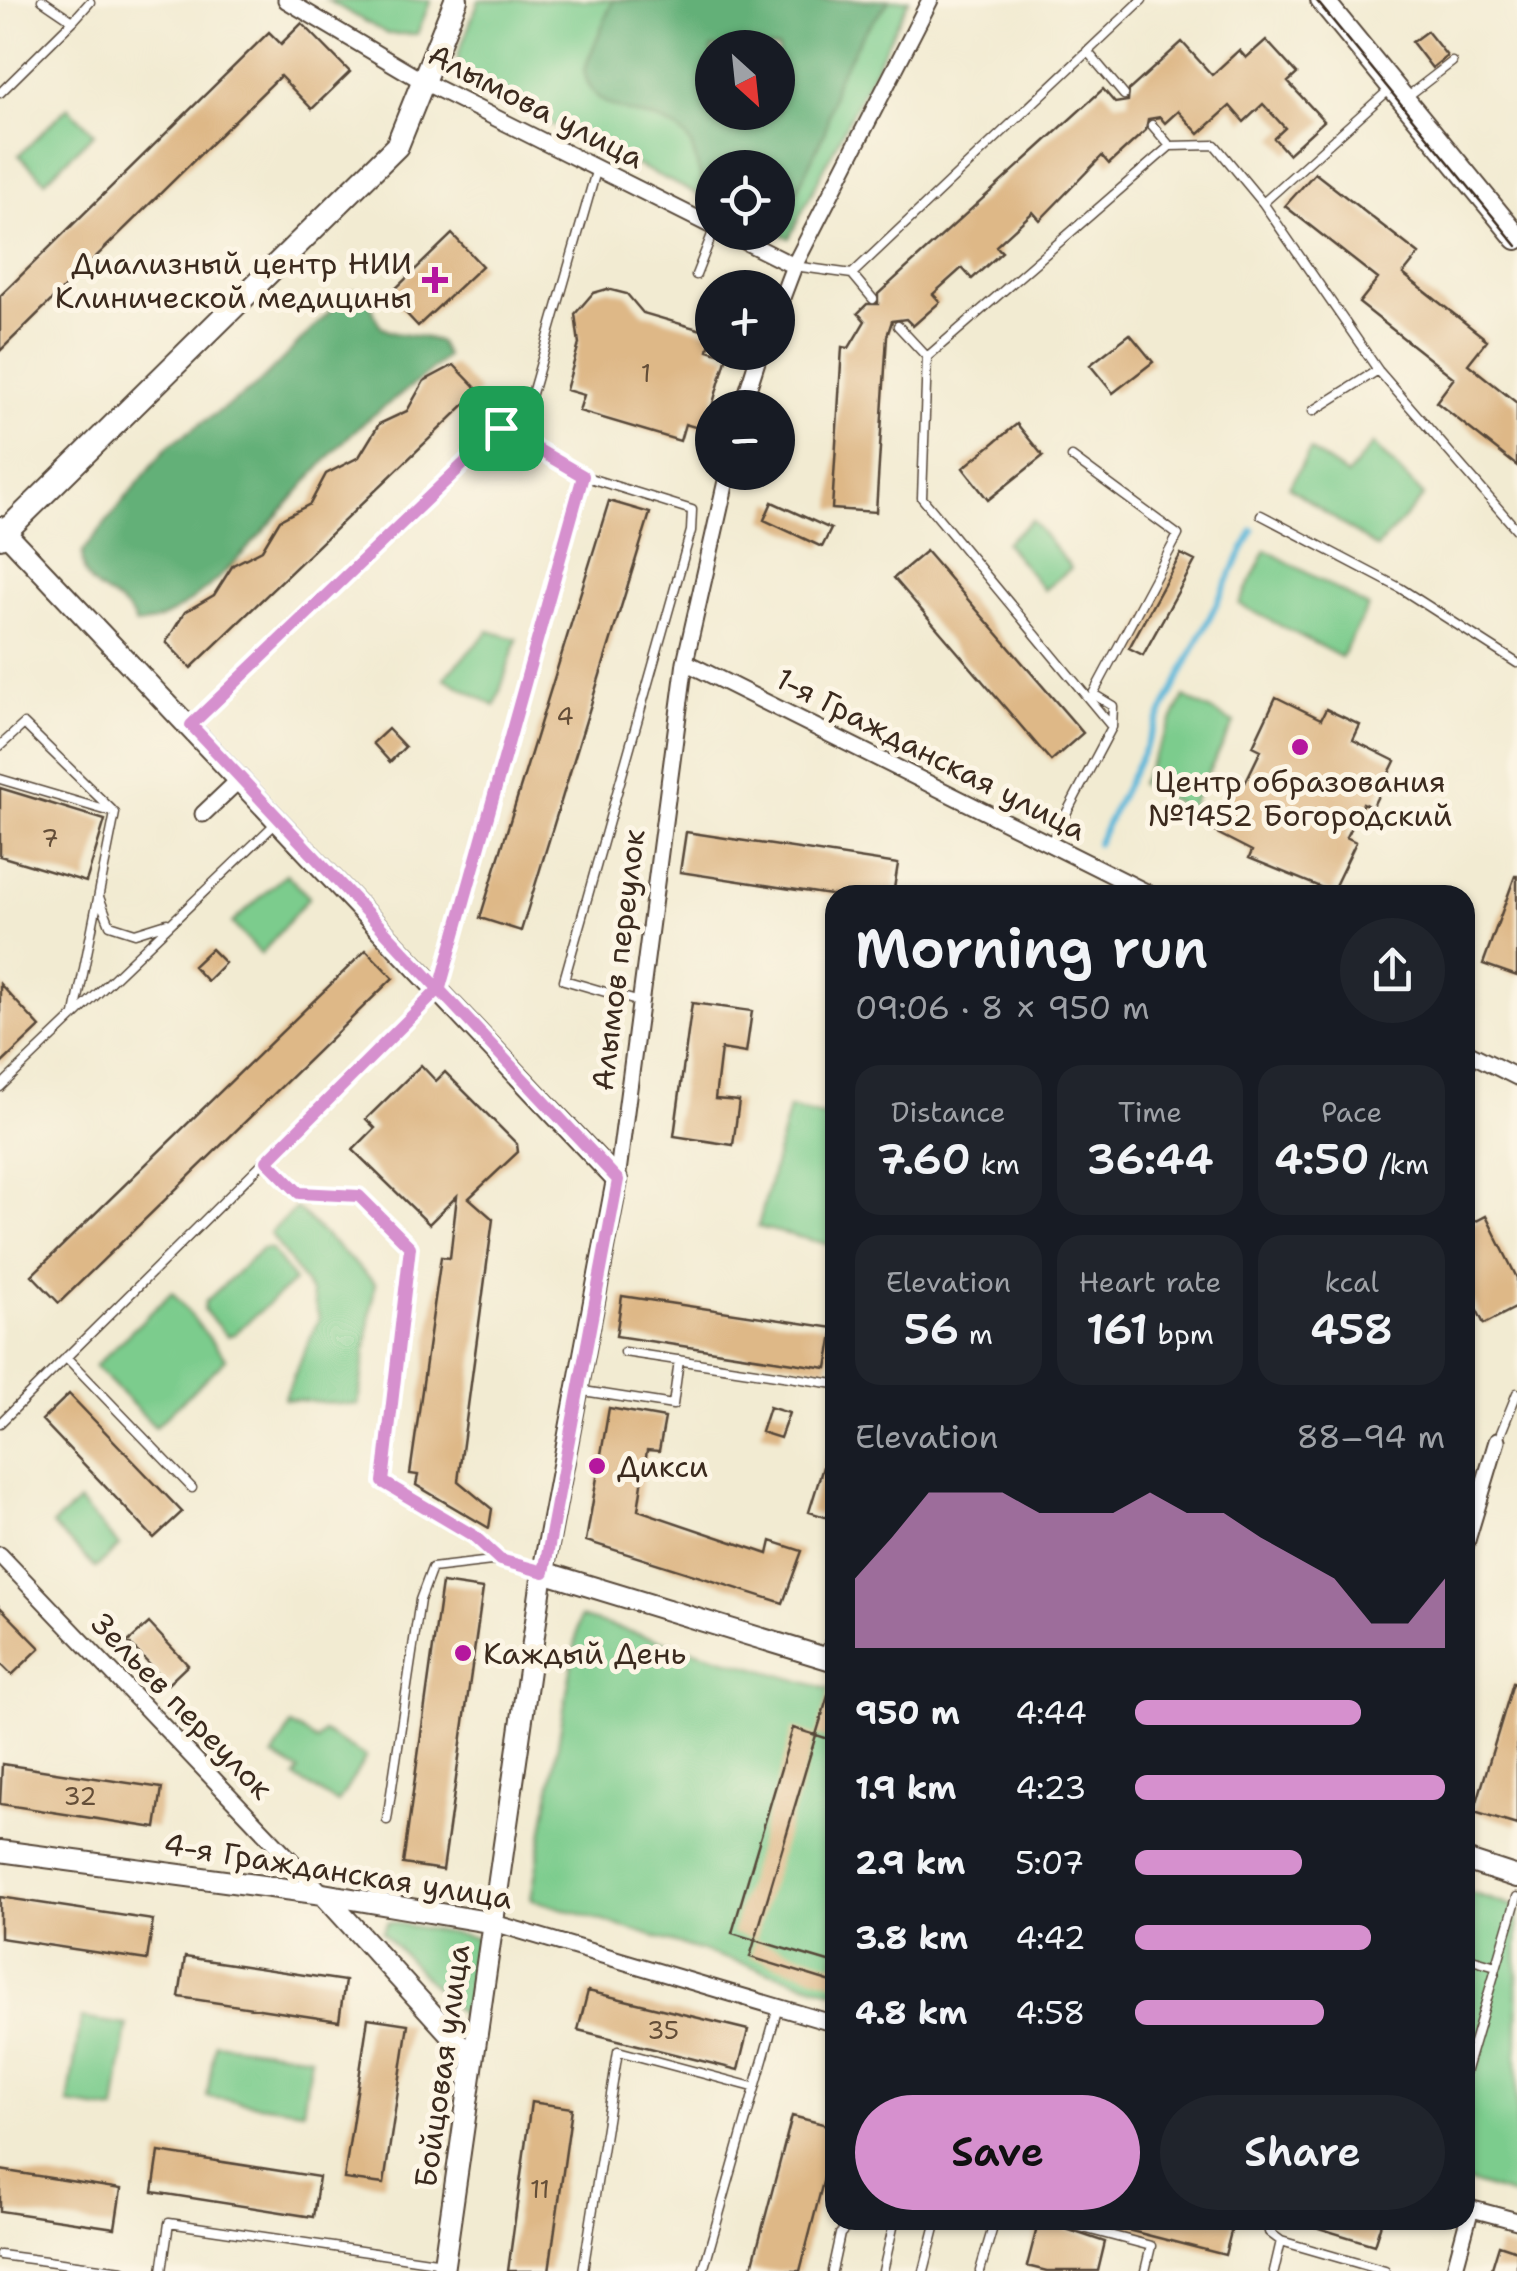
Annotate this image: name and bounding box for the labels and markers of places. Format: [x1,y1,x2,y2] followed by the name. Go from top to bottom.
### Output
[55,243,412,318] place label: Диализный центр НИИ Клинической медицины
[422,267,448,293] marker: Диализный центр НИИ Клинической медицины
[459,386,544,471] pin
[1289,736,1311,758] marker: Центр образования №1452 Богородский
[1148,761,1452,836] place label: Центр образования №1452 Богородский
[617,1446,708,1487] place label: Дикси
[586,1455,608,1477] marker: Дикси
[483,1633,686,1674] place label: Каждый День
[452,1642,474,1664] marker: Каждый День

